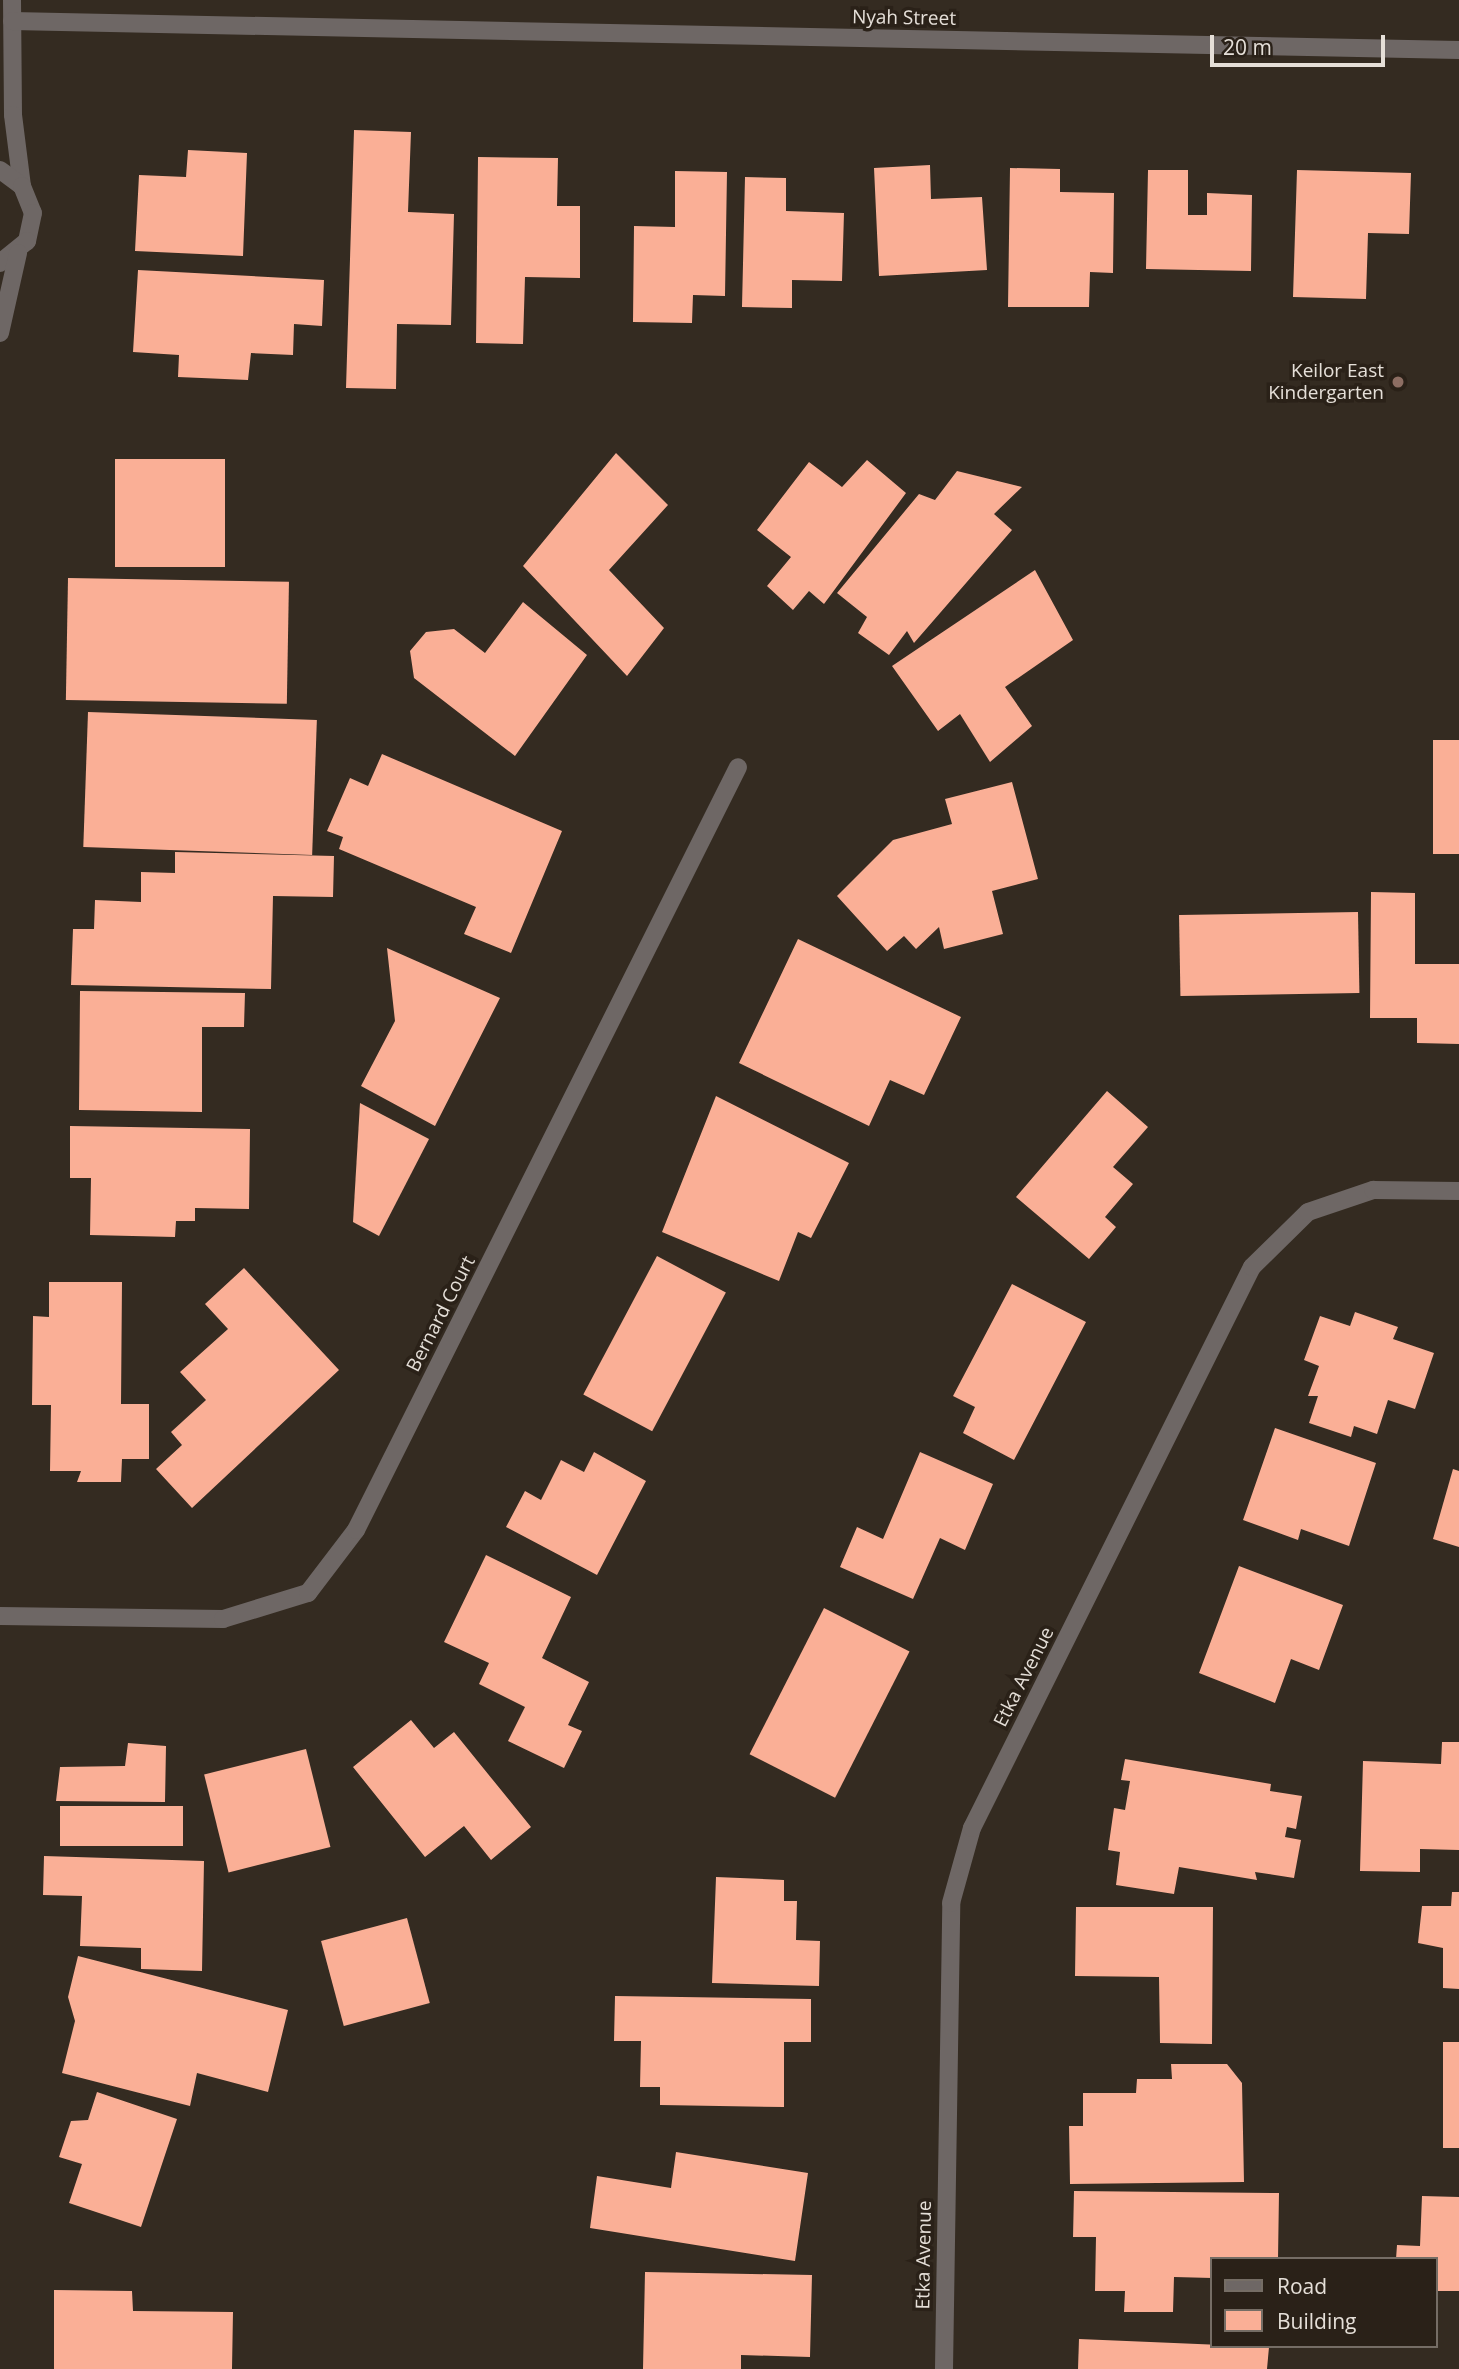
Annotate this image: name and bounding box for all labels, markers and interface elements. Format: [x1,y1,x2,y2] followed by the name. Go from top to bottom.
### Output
[852,6,956,30] street label: Nyah Street
[1214,21,1389,65] scale bar
[1223,33,1272,61] text: 20 m
[1268,360,1384,404] place label: Keilor East Kindergarten
[1390,374,1406,390] marker: Keilor East Kindergarten
[402,1252,480,1376] street label: Bernard Court
[989,1623,1059,1731] street label: Etka Avenue
[912,2200,936,2310] street label: Etka Avenue
[1210,2257,1438,2348] legend
[1277,2272,1327,2300] text: Road
[1277,2307,1356,2335] text: Building

